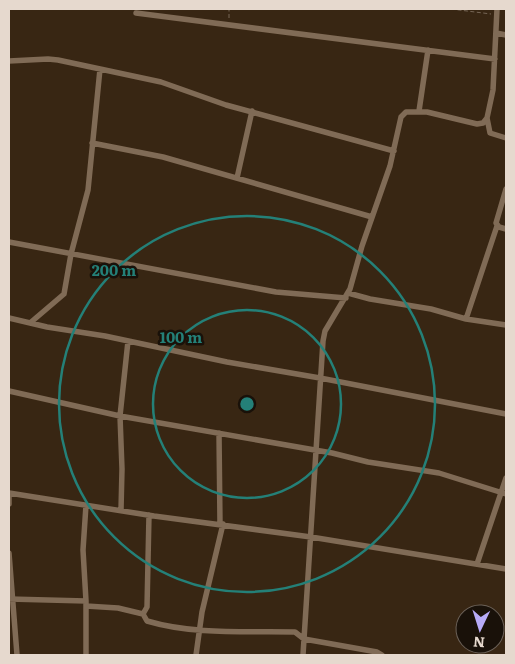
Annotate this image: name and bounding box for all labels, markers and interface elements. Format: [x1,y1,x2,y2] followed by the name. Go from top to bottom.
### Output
[92,258,136,281] text: 200 m
[160,325,202,348] text: 100 m
[238,395,256,413] centre of rings
[455,604,505,654] north arrow
[472,633,486,653] text: N

